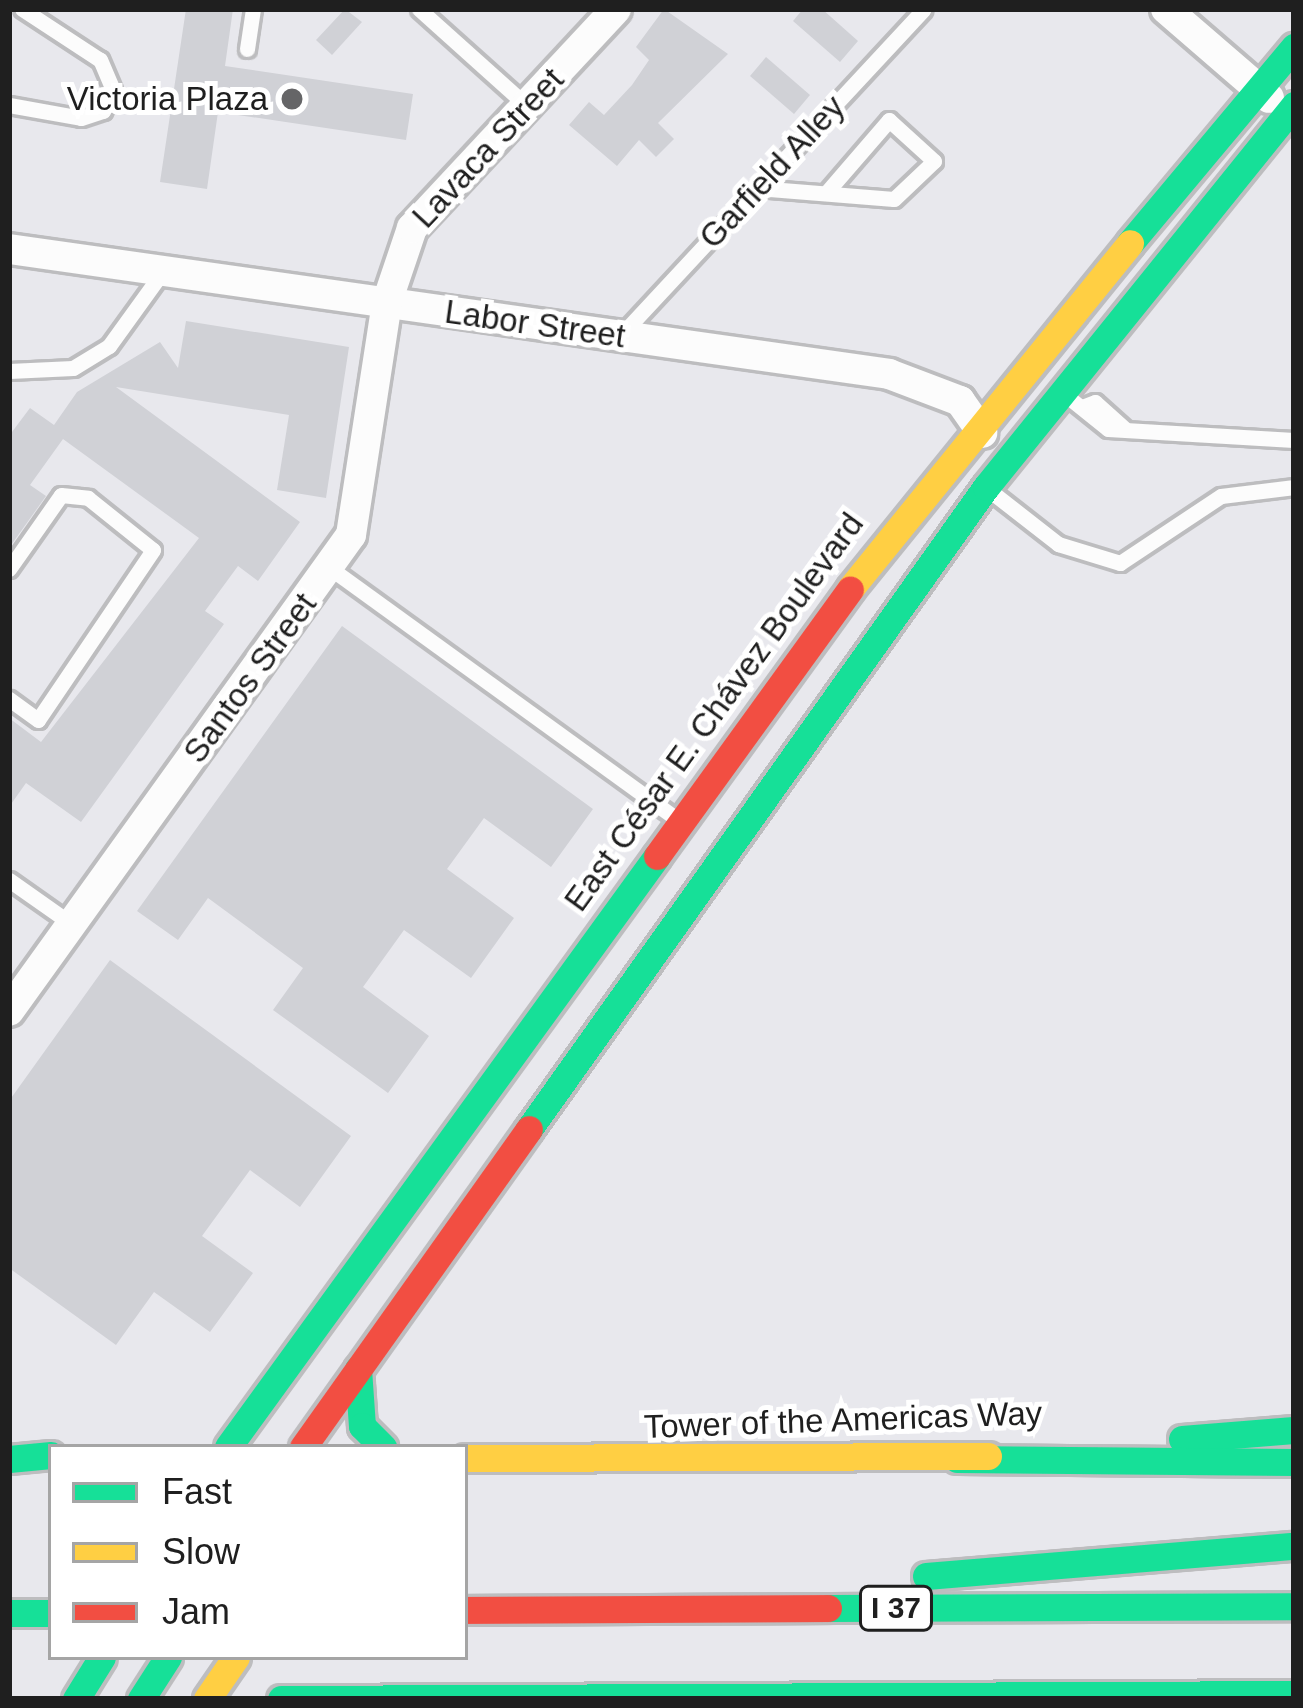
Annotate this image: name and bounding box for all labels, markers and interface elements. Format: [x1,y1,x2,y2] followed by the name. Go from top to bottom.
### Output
[404,60,572,236] street label: Lavaca Street
[67,79,268,119] place label: Victoria Plaza
[279,86,305,112] marker: Victoria Plaza
[691,87,853,257] street label: Garfield Alley
[442,292,628,356] street label: Labor Street
[556,505,872,919] street label: East César E. Chávez Boulevard
[175,585,325,771] street label: Santos Street
[642,1393,1044,1447] street label: Tower of the Americas Way
[48,1444,468,1660] legend
[162,1471,232,1512] text: Fast
[162,1531,240,1572] text: Slow
[857,1584,935,1632] road number: I 37
[162,1591,230,1632] text: Jam

